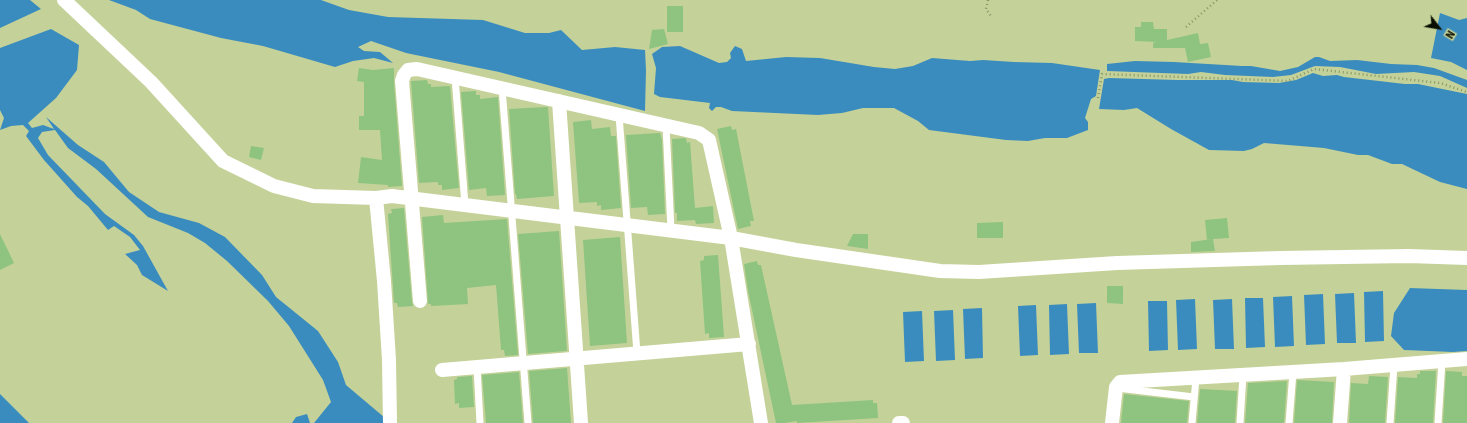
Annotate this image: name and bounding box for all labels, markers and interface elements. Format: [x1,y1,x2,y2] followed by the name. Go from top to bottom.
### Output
[1419,8,1459,48] north arrow
[1441,27,1458,41] text: N

